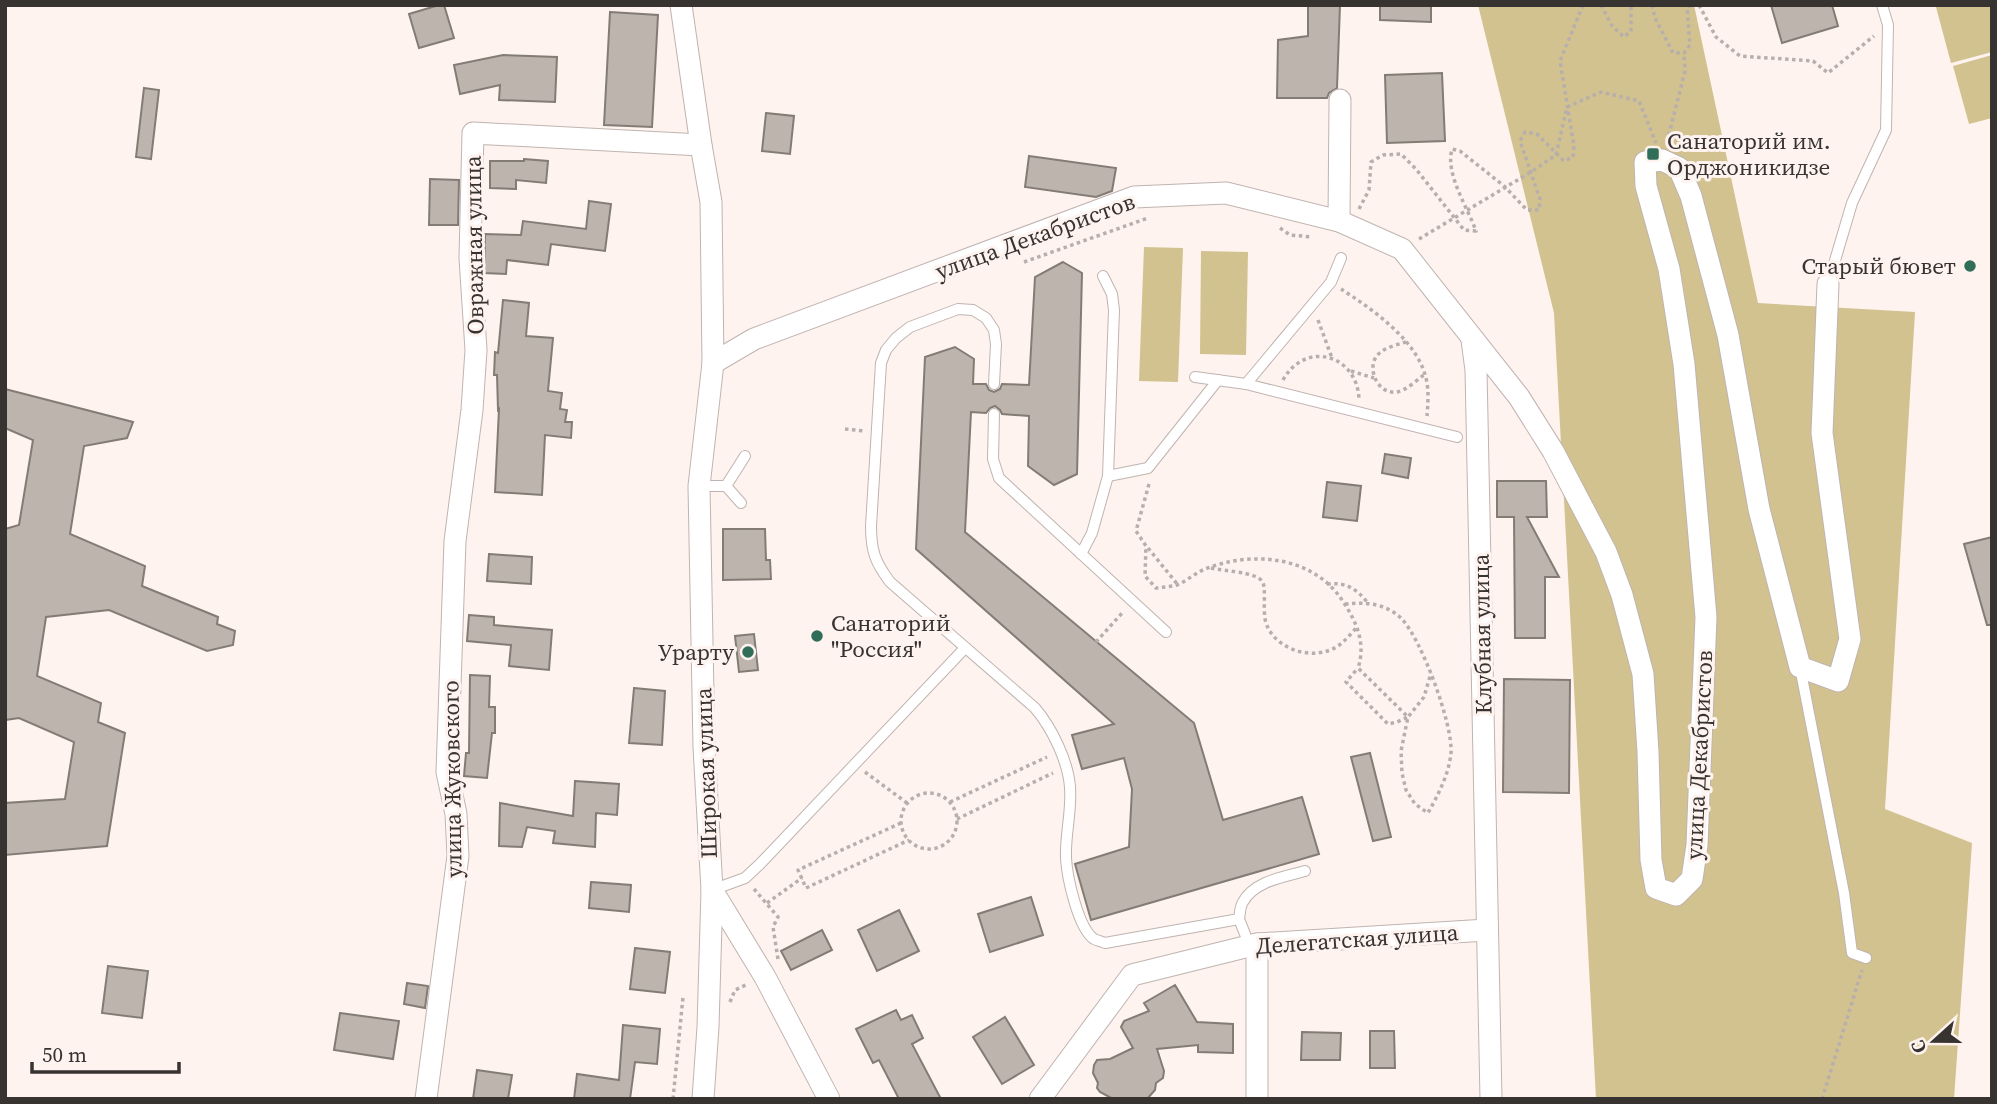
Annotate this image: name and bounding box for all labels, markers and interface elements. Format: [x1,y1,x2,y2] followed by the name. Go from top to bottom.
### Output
[1667,125,1831,183] place label: Санаторий им. Орджоникидзе
[1645,146,1661,162] marker: Санаторий им. Орджоникидзе
[456,155,492,335] street label: Овражная улица
[931,185,1139,287] street label: улица Декабристов
[1802,250,1956,282] place label: Старый бювет
[1962,258,1978,274] marker: Старый бювет
[1465,553,1499,715] street label: Клубная улица
[831,607,951,665] place label: Санаторий "Россия"
[809,628,825,644] marker: Санаторий "Россия"
[658,636,734,668] place label: Урарту
[740,644,756,660] marker: Урарту
[1678,649,1720,861] street label: улица Декабристов
[434,680,470,878] street label: улица Жуковского
[687,687,725,859] street label: Широкая улица
[1255,916,1460,962] street label: Делегатская улица
[1899,1006,1969,1076] north arrow
[32,1030,178,1074] scale bar
[1904,1037,1932,1057] text: С
[42,1040,87,1069] text: 50 m

